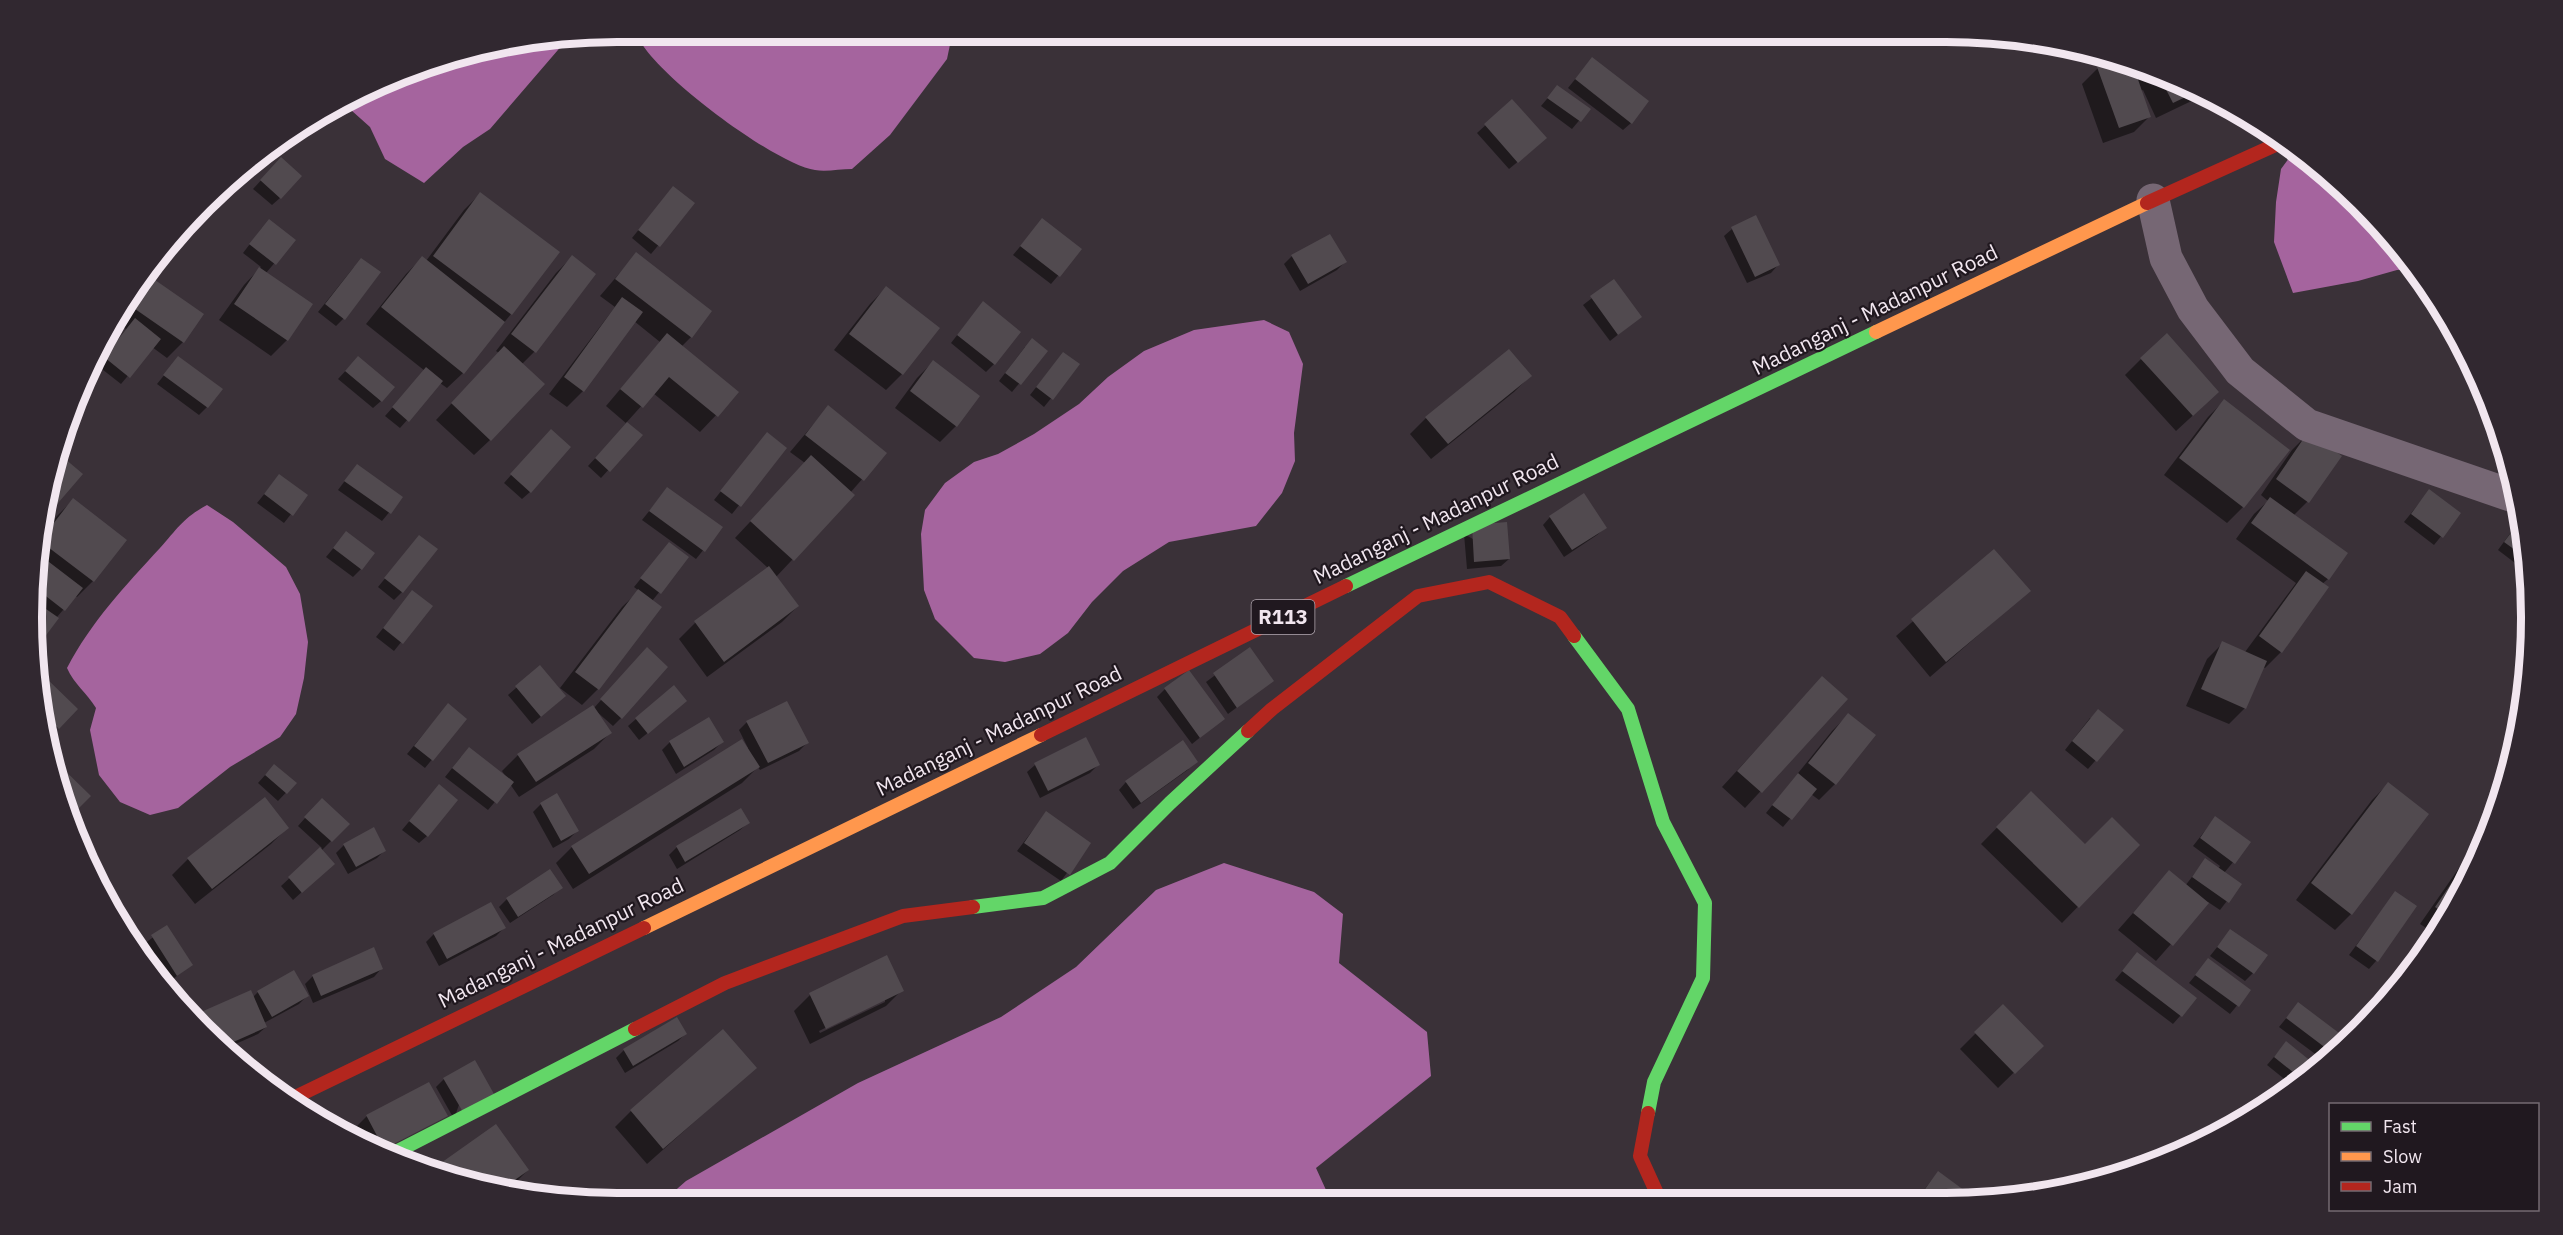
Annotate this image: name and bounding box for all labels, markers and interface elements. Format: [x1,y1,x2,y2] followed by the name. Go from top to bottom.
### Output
[1747,237,2002,381] street label: Madanganj - Madanpur Road
[1308,446,1563,590] street label: Madanganj - Madanpur Road
[1252,600,1314,634] road number: R113
[871,658,1126,802] street label: Madanganj - Madanpur Road
[433,870,688,1014] street label: Madanganj - Madanpur Road
[2329,1103,2539,1211] legend
[2383,1115,2417,1138] text: Fast
[2383,1145,2422,1168] text: Slow
[2383,1175,2418,1198] text: Jam

